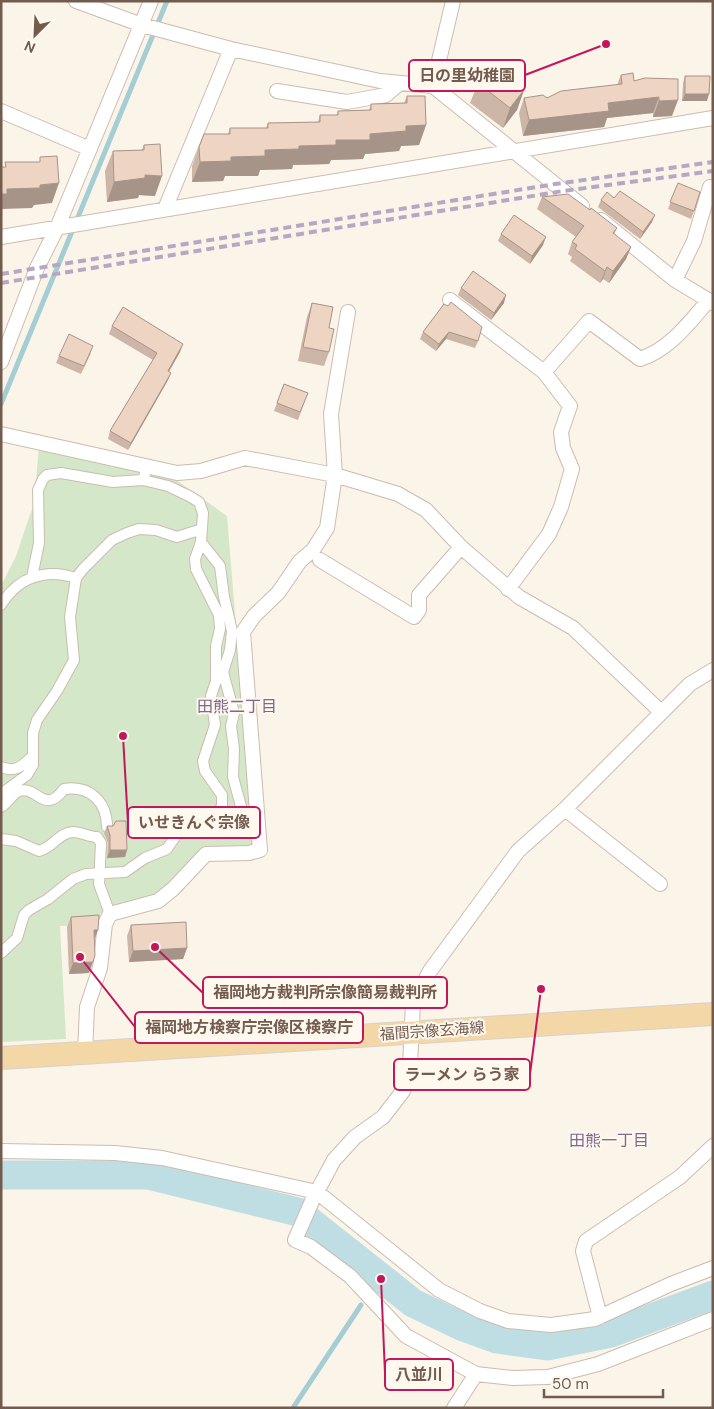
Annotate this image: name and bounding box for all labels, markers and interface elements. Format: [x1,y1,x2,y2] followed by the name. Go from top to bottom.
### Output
[10,10,60,60] north arrow
[21,37,38,57] text: N
[409,60,525,91] callout: 日の里幼稚園
[419,65,515,86] text: 日の里幼稚園
[197,696,277,717] district label: 田熊二丁目
[128,807,260,838] callout: いせきんぐ宗像
[138,812,250,833] text: いせきんぐ宗像
[203,977,447,1008] callout: 福岡地方裁判所宗像簡易裁判所
[213,982,437,1003] text: 福岡地方裁判所宗像簡易裁判所
[135,1012,363,1043] callout: 福岡地方検察庁宗像区検察庁
[145,1017,353,1038] text: 福岡地方検察庁宗像区検察庁
[379,1017,485,1045] street label: 福間宗像玄海線
[394,1059,530,1090] callout: ラーメン らう家
[404,1064,520,1085] text: ラーメン らう家
[569,1130,649,1151] district label: 田熊一丁目
[385,1359,453,1390] callout: 八並川
[395,1364,443,1385] text: 八並川
[544,1366,663,1398] scale bar
[552,1374,589,1394] text: 50 m

